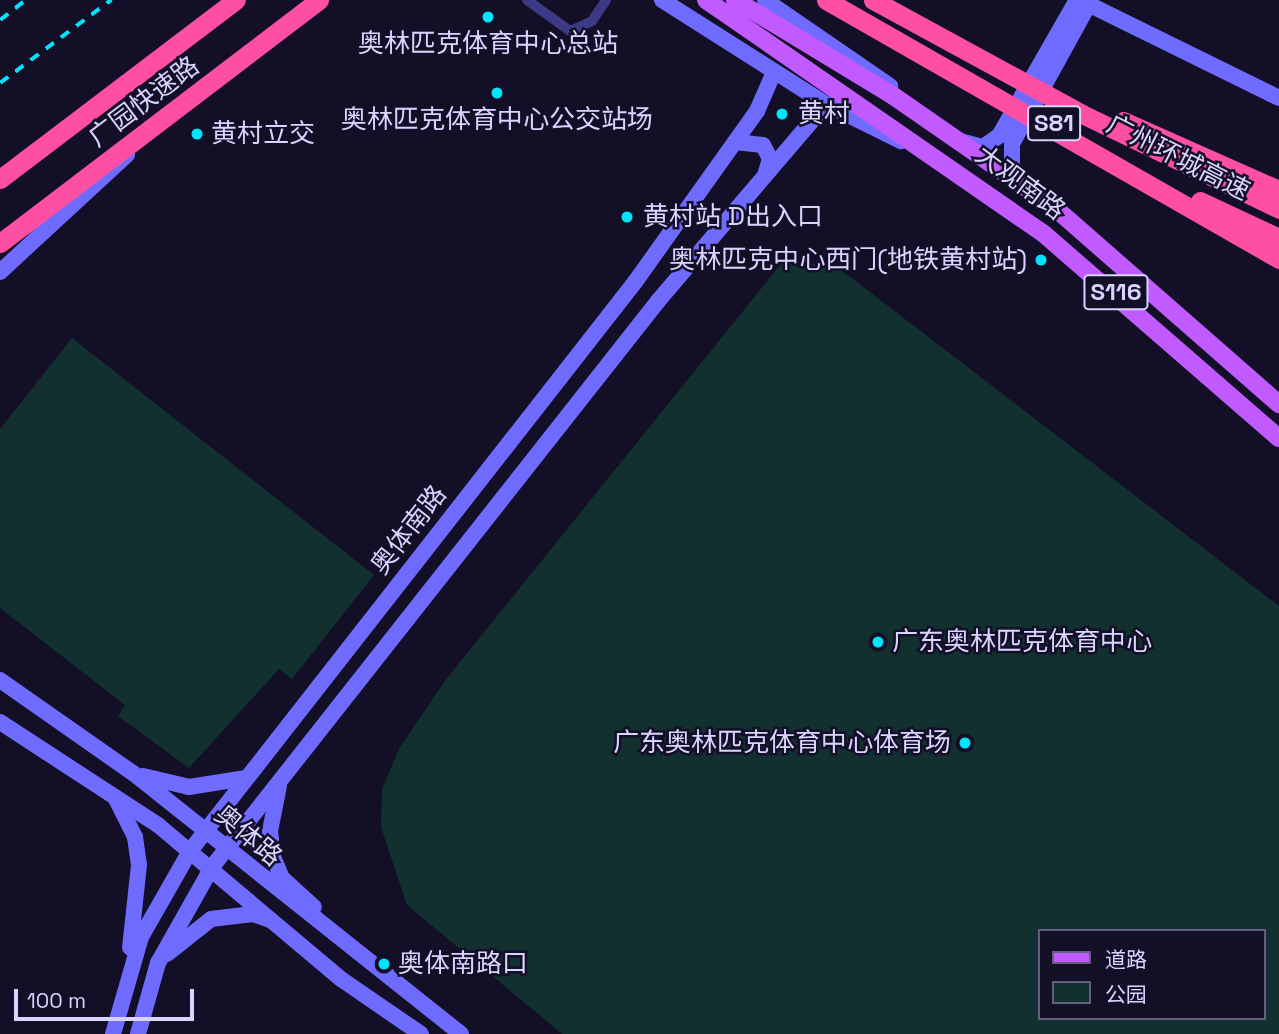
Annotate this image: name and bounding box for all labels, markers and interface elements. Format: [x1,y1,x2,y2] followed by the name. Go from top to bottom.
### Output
[480,9,496,25] marker: 奥林匹克体育中心总站
[358,28,618,60] place label: 奥林匹克体育中心总站
[83,50,205,154] street label: 广园快速路
[489,85,505,101] marker: 奥林匹克体育中心公交站场
[798,98,850,130] place label: 黄村
[1026,103,1082,144] road number: S81
[341,104,653,136] place label: 奥林匹克体育中心公交站场
[772,104,792,124] marker: 黄村
[1101,109,1255,207] street label: 广州环城高速
[211,118,315,150] place label: 黄村立交
[189,126,205,142] marker: 黄村立交
[969,139,1071,227] street label: 大观南路
[643,201,823,233] place label: 黄村站 D出入口
[617,207,637,227] marker: 黄村站 D出入口
[669,244,1027,276] place label: 奥林匹克中心西门(地铁黄村站)
[1033,252,1049,268] marker: 奥林匹克中心西门(地铁黄村站)
[1083,272,1149,312] road number: S116
[365,479,453,581] street label: 奥体南路
[892,626,1152,658] place label: 广东奥林匹克体育中心
[870,634,886,650] marker: 广东奥林匹克体育中心
[613,727,951,759] place label: 广东奥林匹克体育中心体育场
[957,735,973,751] marker: 广东奥林匹克体育中心体育场
[208,799,288,873] street label: 奥体路
[1038,929,1265,1020] legend
[1105,946,1147,973] text: 道路
[398,948,528,980] place label: 奥体南路口
[376,956,392,972] marker: 奥体南路口
[18,974,198,1018] scale bar
[1105,981,1147,1008] text: 公园
[27,987,86,1014] text: 100 m

